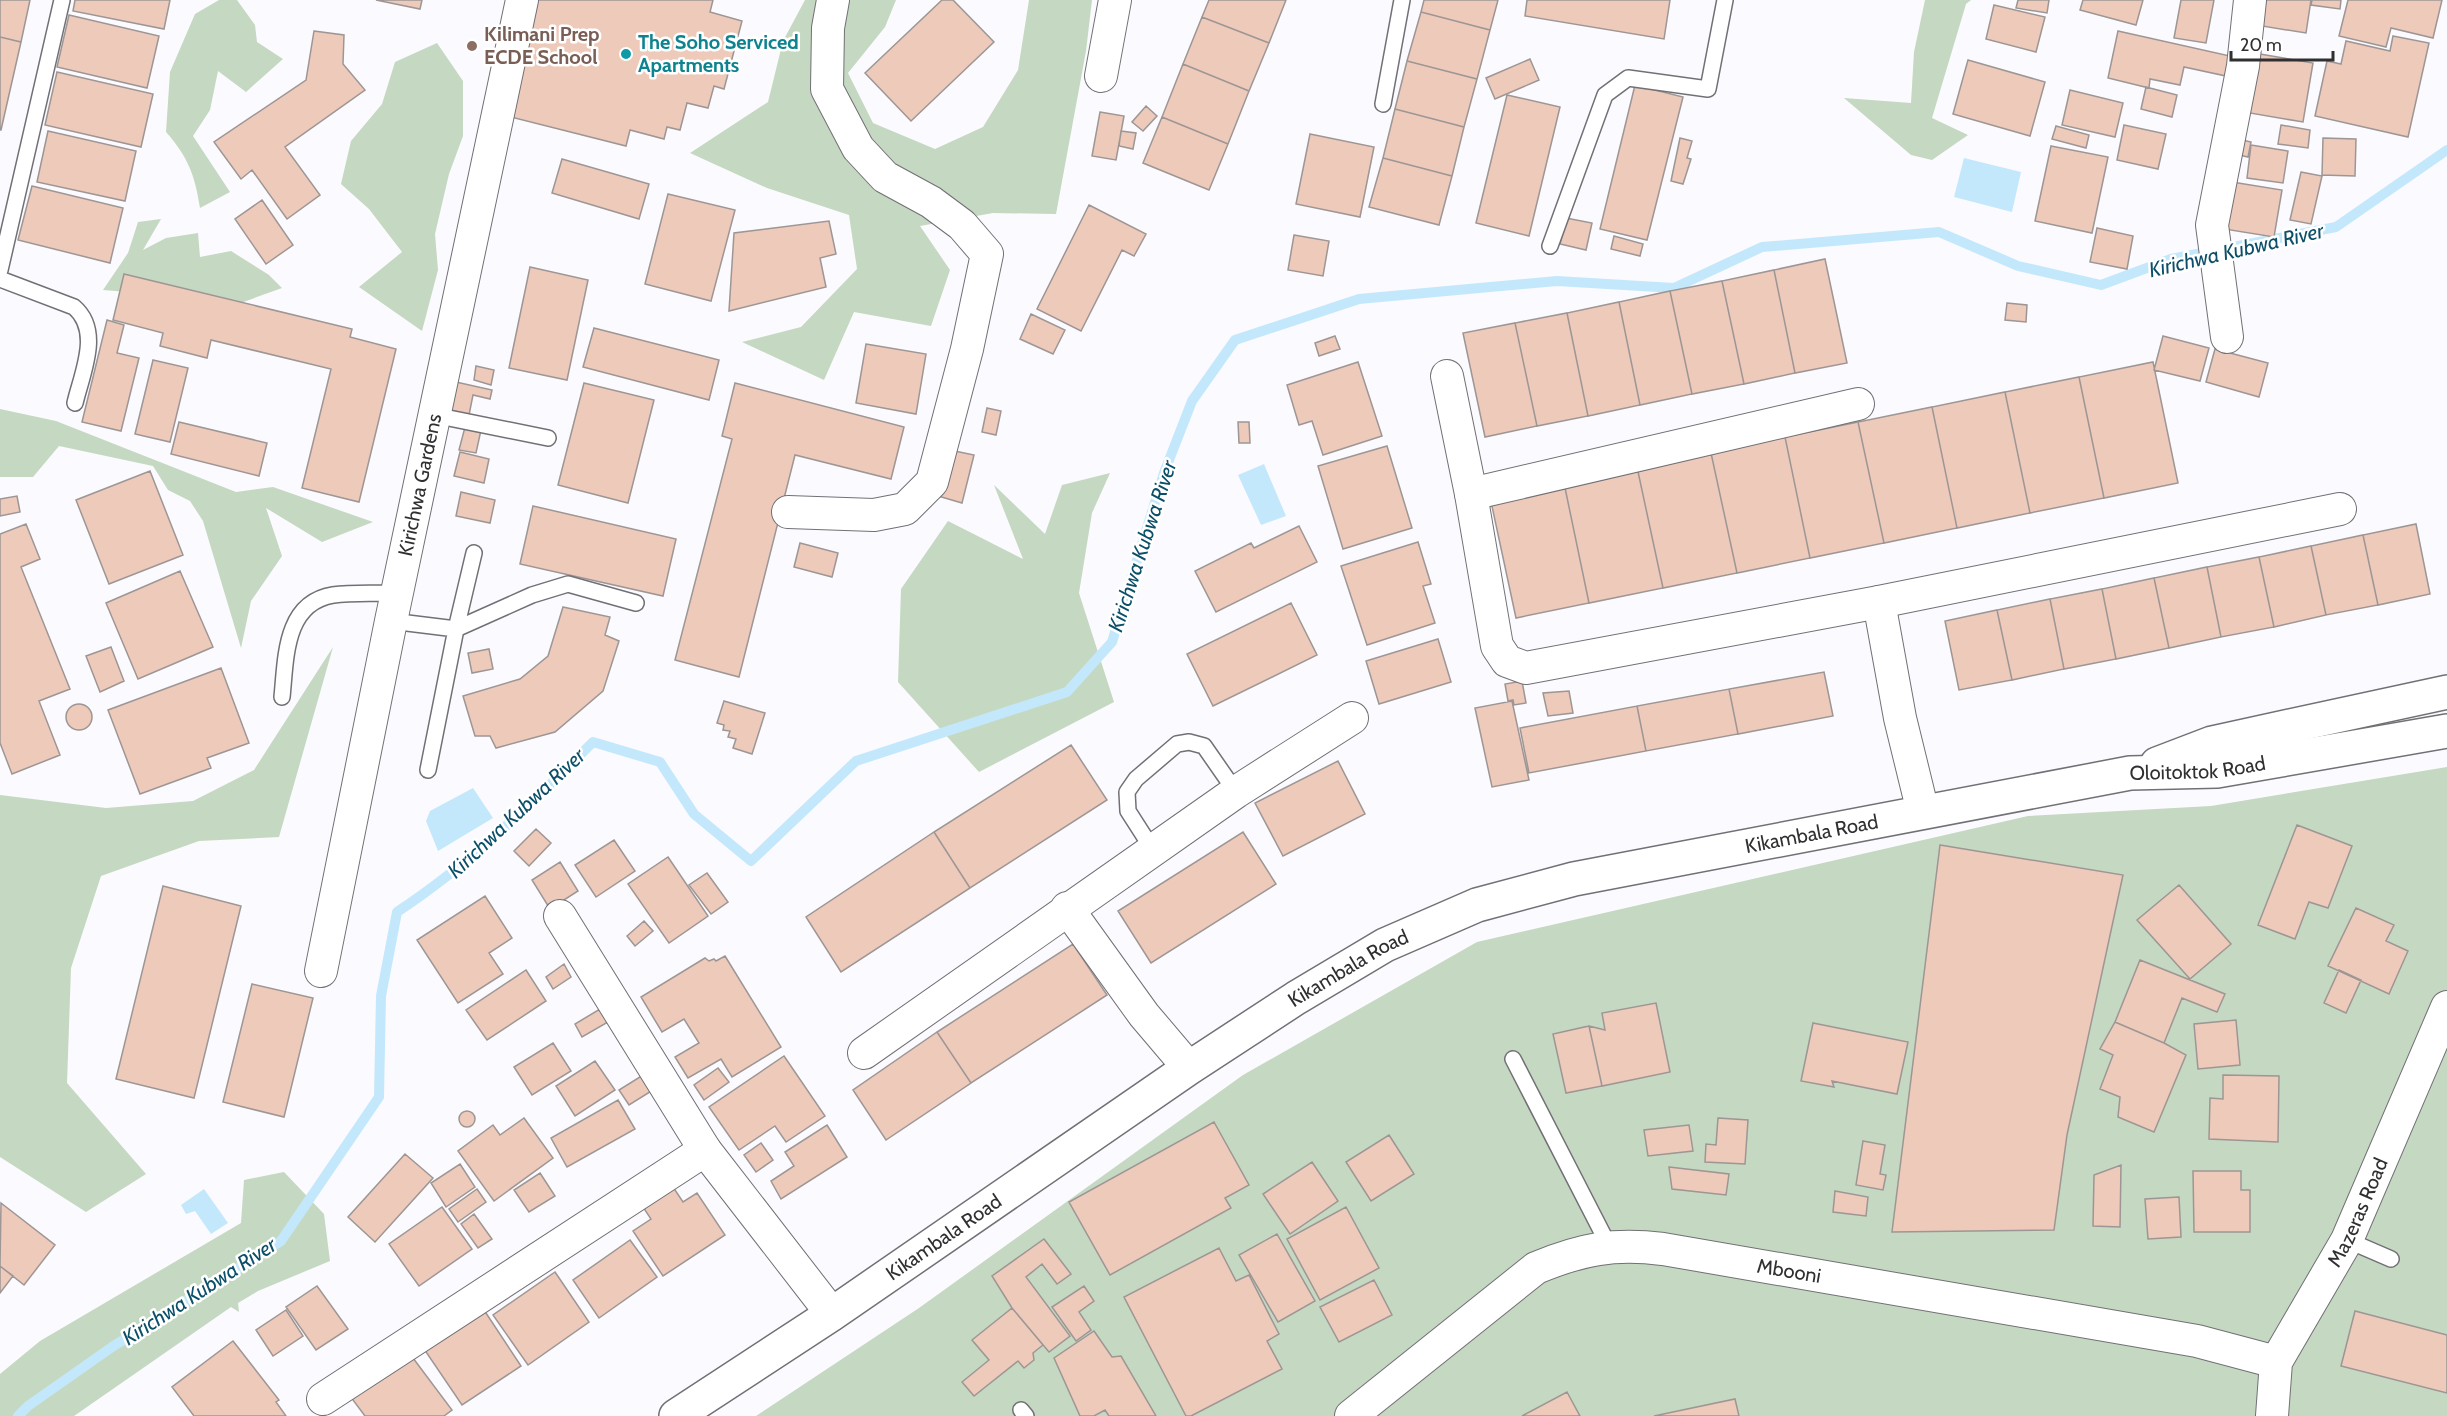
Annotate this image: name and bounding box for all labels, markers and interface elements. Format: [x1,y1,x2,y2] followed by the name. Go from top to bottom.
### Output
[484,22,600,69] place label: Kilimani Prep ECDE School
[2231,24,2333,62] scale bar
[638,30,799,77] place label: The Soho Serviced Apartments
[2240,34,2282,56] text: 20 m
[465,39,479,53] marker: Kilimani Prep ECDE School
[619,47,633,61] marker: The Soho Serviced Apartments
[2146,217,2327,282] water label: Kirichwa Kubwa River
[393,412,446,558] street label: Kirichwa Gardens
[1103,456,1182,635] water label: Kirichwa Kubwa River
[442,742,591,883] water label: Kirichwa Kubwa River
[2129,751,2267,785] street label: Oloitoktok Road
[1743,809,1880,858] street label: Kikambala Road
[1283,924,1412,1012] street label: Kikambala Road
[2322,1154,2393,1271] street label: Mazeras Road
[881,1189,1006,1285] street label: Kikambala Road
[117,1231,282,1350] water label: Kirichwa Kubwa River
[1755,1253,1823,1288] street label: Mbooni

